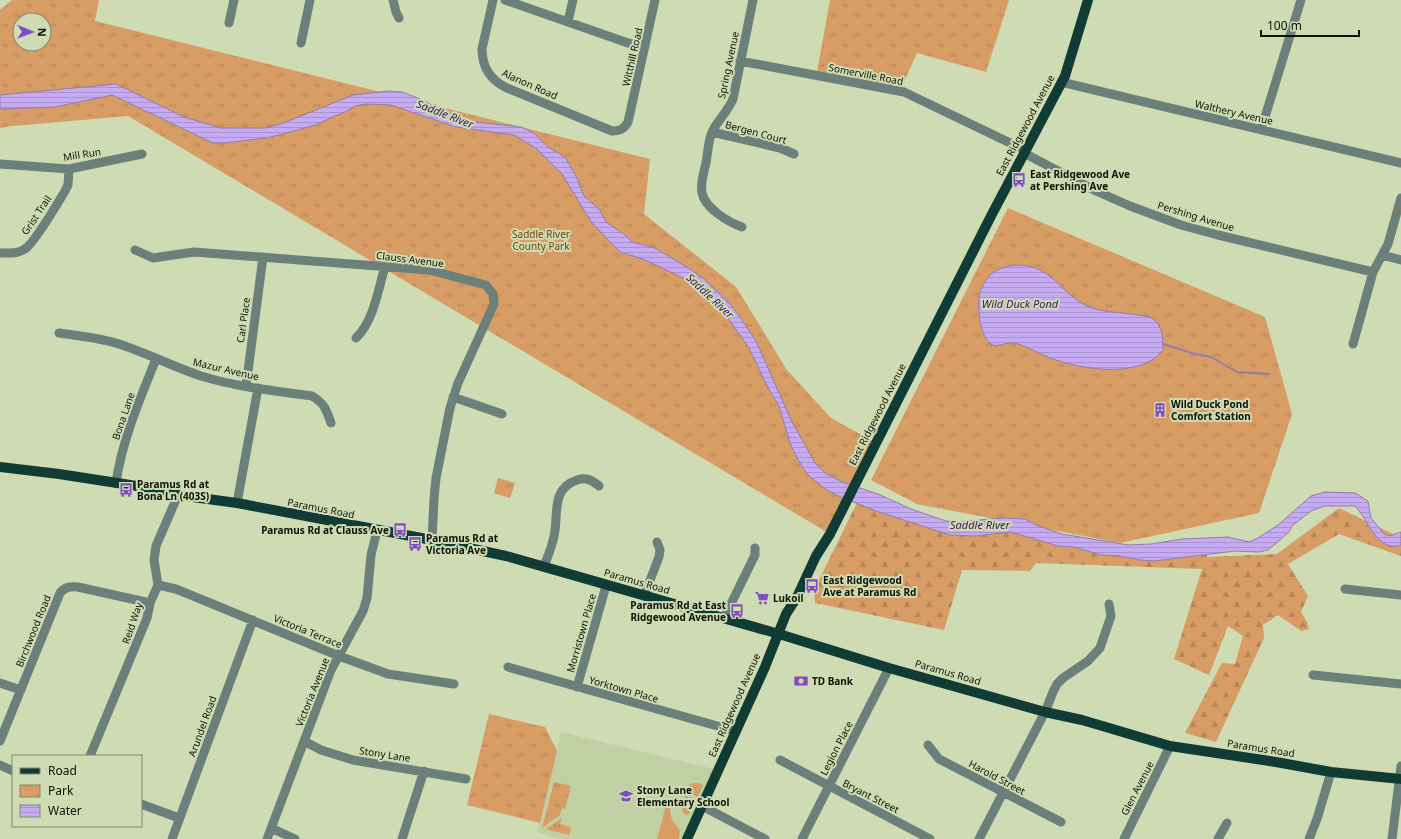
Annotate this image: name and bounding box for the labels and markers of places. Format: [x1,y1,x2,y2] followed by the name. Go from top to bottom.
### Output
[1030,167,1130,193] place label: East Ridgewood Ave at Pershing Ave
[1011,172,1027,188] bus stop icon: East Ridgewood Ave at Pershing Ave
[1171,397,1251,423] place label: Wild Duck Pond Comfort Station
[1152,402,1168,418] building icon: Wild Duck Pond Comfort Station
[137,477,210,503] place label: Paramus Rd at Bona Ln (403S)
[118,482,134,498] bus stop icon: Paramus Rd at Bona Ln (403S)
[392,522,408,538] bus stop icon: Paramus Rd at Clauss Ave
[261,523,389,537] place label: Paramus Rd at Clauss Ave
[426,531,499,557] place label: Paramus Rd at Victoria Ave
[407,536,423,552] bus stop icon: Paramus Rd at Victoria Ave
[823,573,916,599] place label: East Ridgewood Ave at Paramus Rd
[804,578,820,594] bus stop icon: East Ridgewood Ave at Paramus Rd
[754,590,770,606] supermarket icon: Lukoil
[773,591,804,605] place label: Lukoil
[630,598,727,624] place label: Paramus Rd at East Ridgewood Avenue
[729,603,745,619] bus stop icon: Paramus Rd at East Ridgewood Avenue
[793,673,809,689] bank icon: TD Bank
[812,674,854,688] place label: TD Bank
[637,783,730,809] place label: Stony Lane Elementary School
[618,788,634,804] school or university icon: Stony Lane Elementary School

